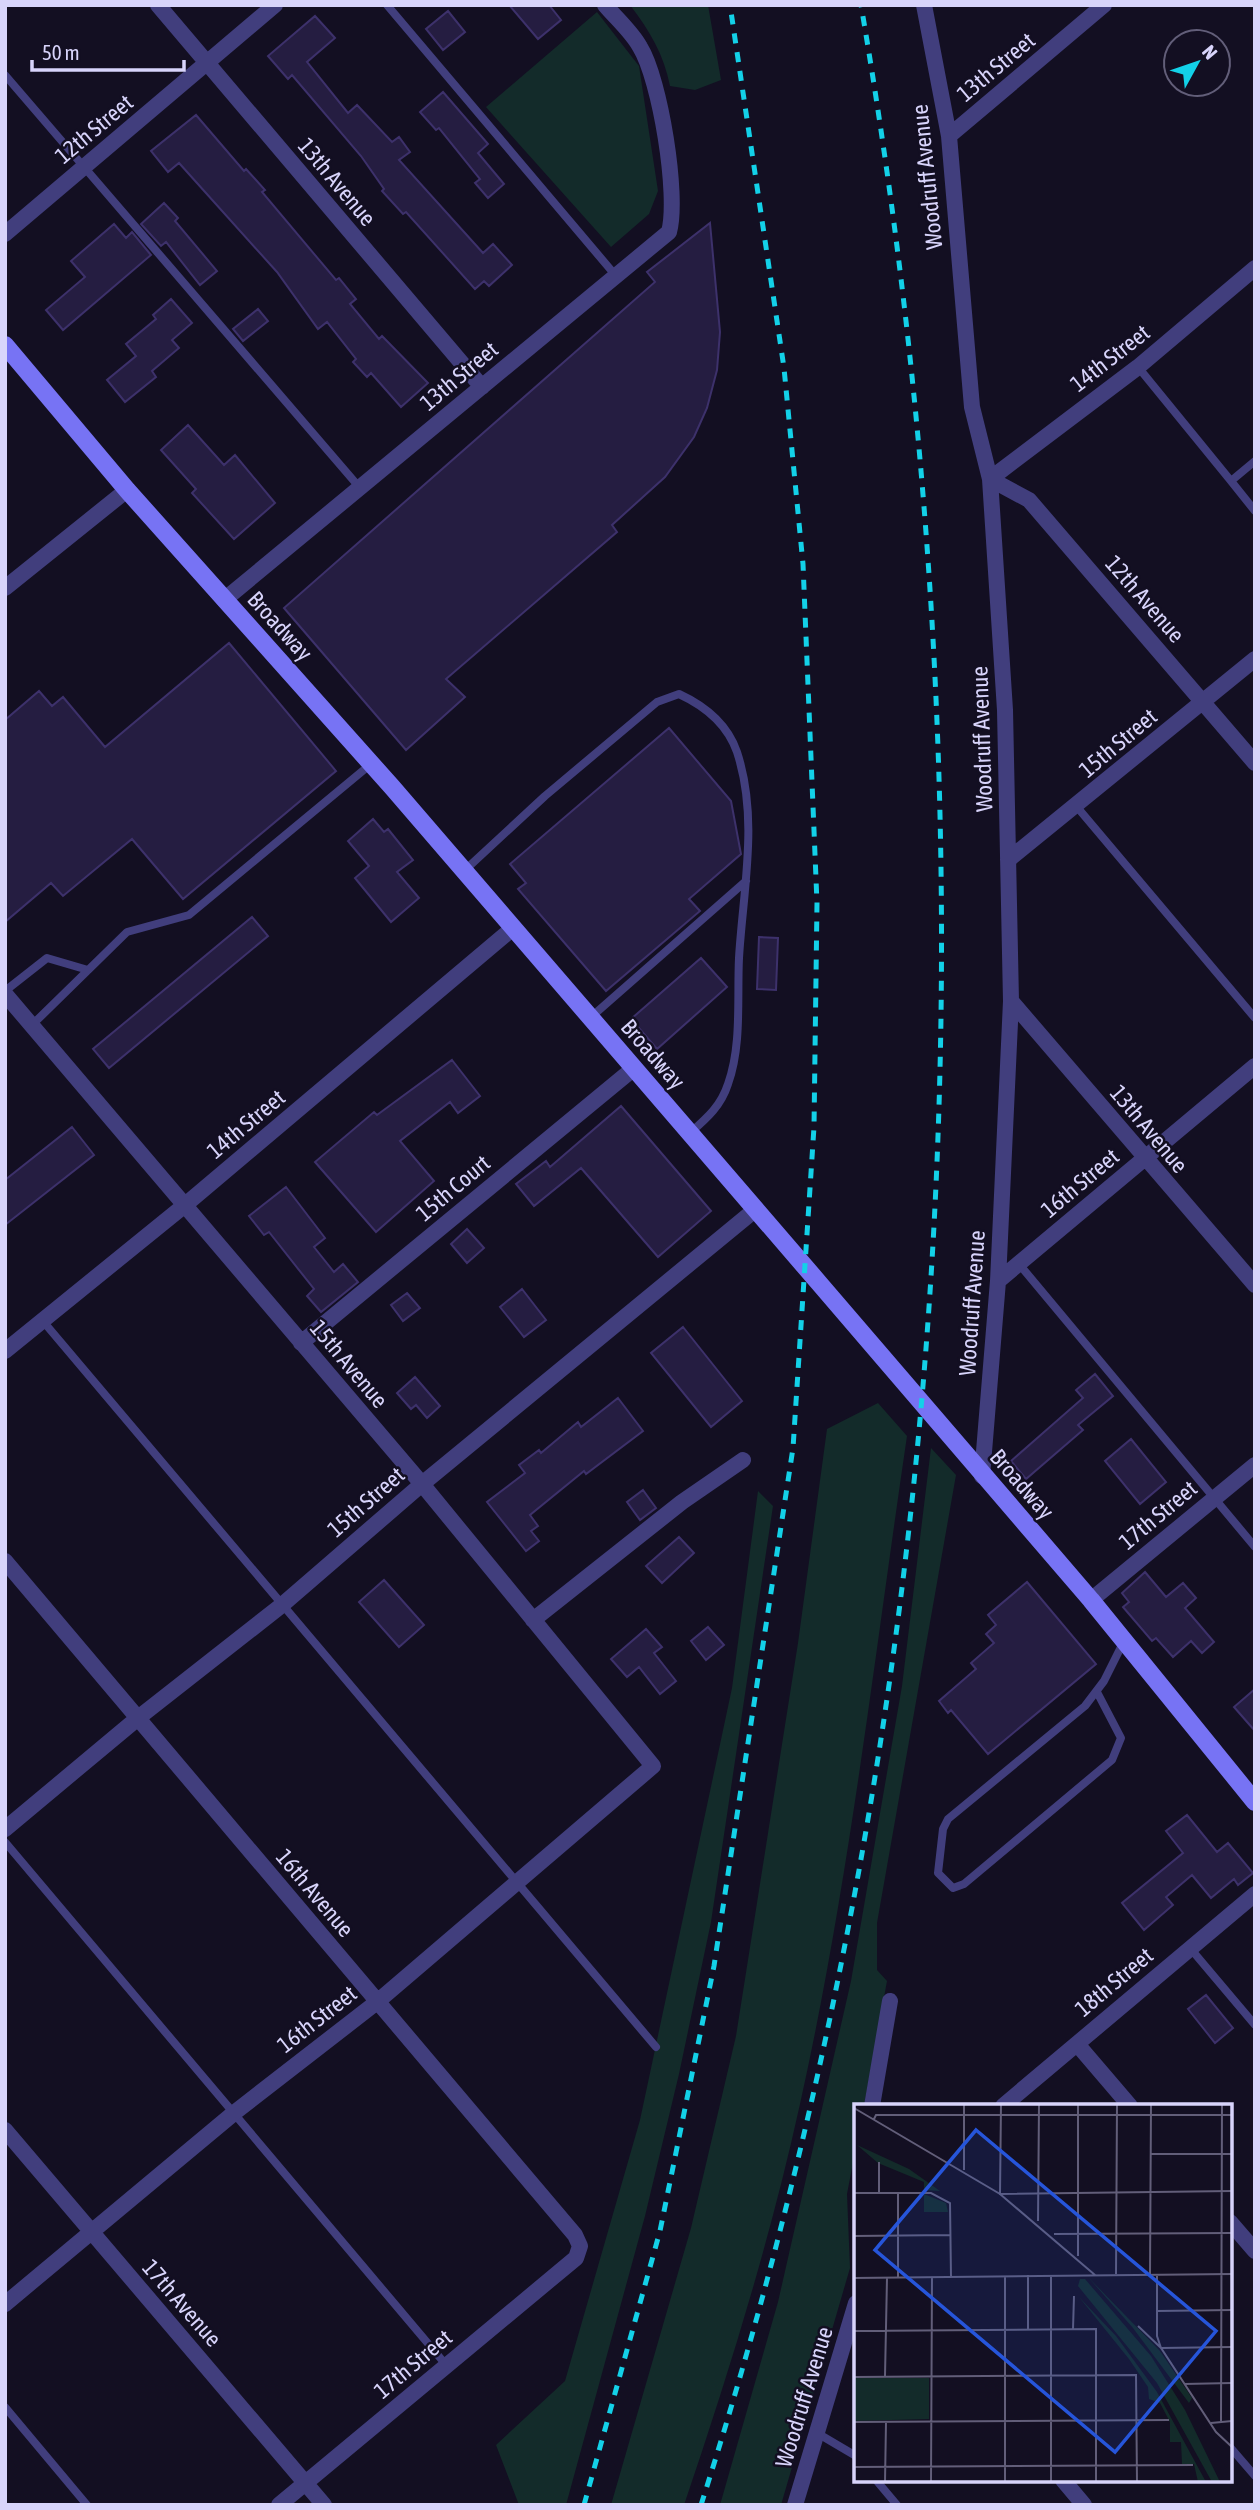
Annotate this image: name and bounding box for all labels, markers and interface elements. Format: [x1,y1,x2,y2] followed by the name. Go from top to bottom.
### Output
[952,27,1040,107] street label: 13th Street
[32,28,184,72] scale bar
[1162,28,1232,98] north arrow
[42,40,80,64] text: 50 m
[1198,41,1222,63] text: N
[50,89,138,169] street label: 12th Street
[906,103,948,251] street label: Woodruff Avenue
[293,133,381,231] street label: 13th Avenue
[1065,319,1155,397] street label: 14th Street
[415,336,503,416] street label: 13th Street
[1100,550,1190,648] street label: 12th Avenue
[242,586,318,666] street label: Broadway
[966,666,998,812] street label: Woodruff Avenue
[1074,703,1162,783] street label: 15th Street
[616,1014,690,1094] street label: Broadway
[1105,1080,1193,1178] street label: 13th Avenue
[202,1084,290,1164] street label: 14th Street
[1036,1143,1124,1223] street label: 16th Street
[411,1150,495,1226] street label: 15th Court
[954,1229,990,1377] street label: Woodruff Avenue
[305,1315,393,1413] street label: 15th Avenue
[985,1444,1059,1524] street label: Broadway
[322,1462,410,1542] street label: 15th Street
[1114,1475,1202,1555] street label: 17th Street
[271,1844,359,1942] street label: 16th Avenue
[1070,1942,1158,2022] street label: 18th Street
[272,1980,362,2058] street label: 16th Street
[854,2104,1232,2482] inset map
[137,2254,227,2352] street label: 17th Avenue
[369,2324,457,2404] street label: 17th Street
[770,2324,838,2470] street label: Woodruff Avenue

